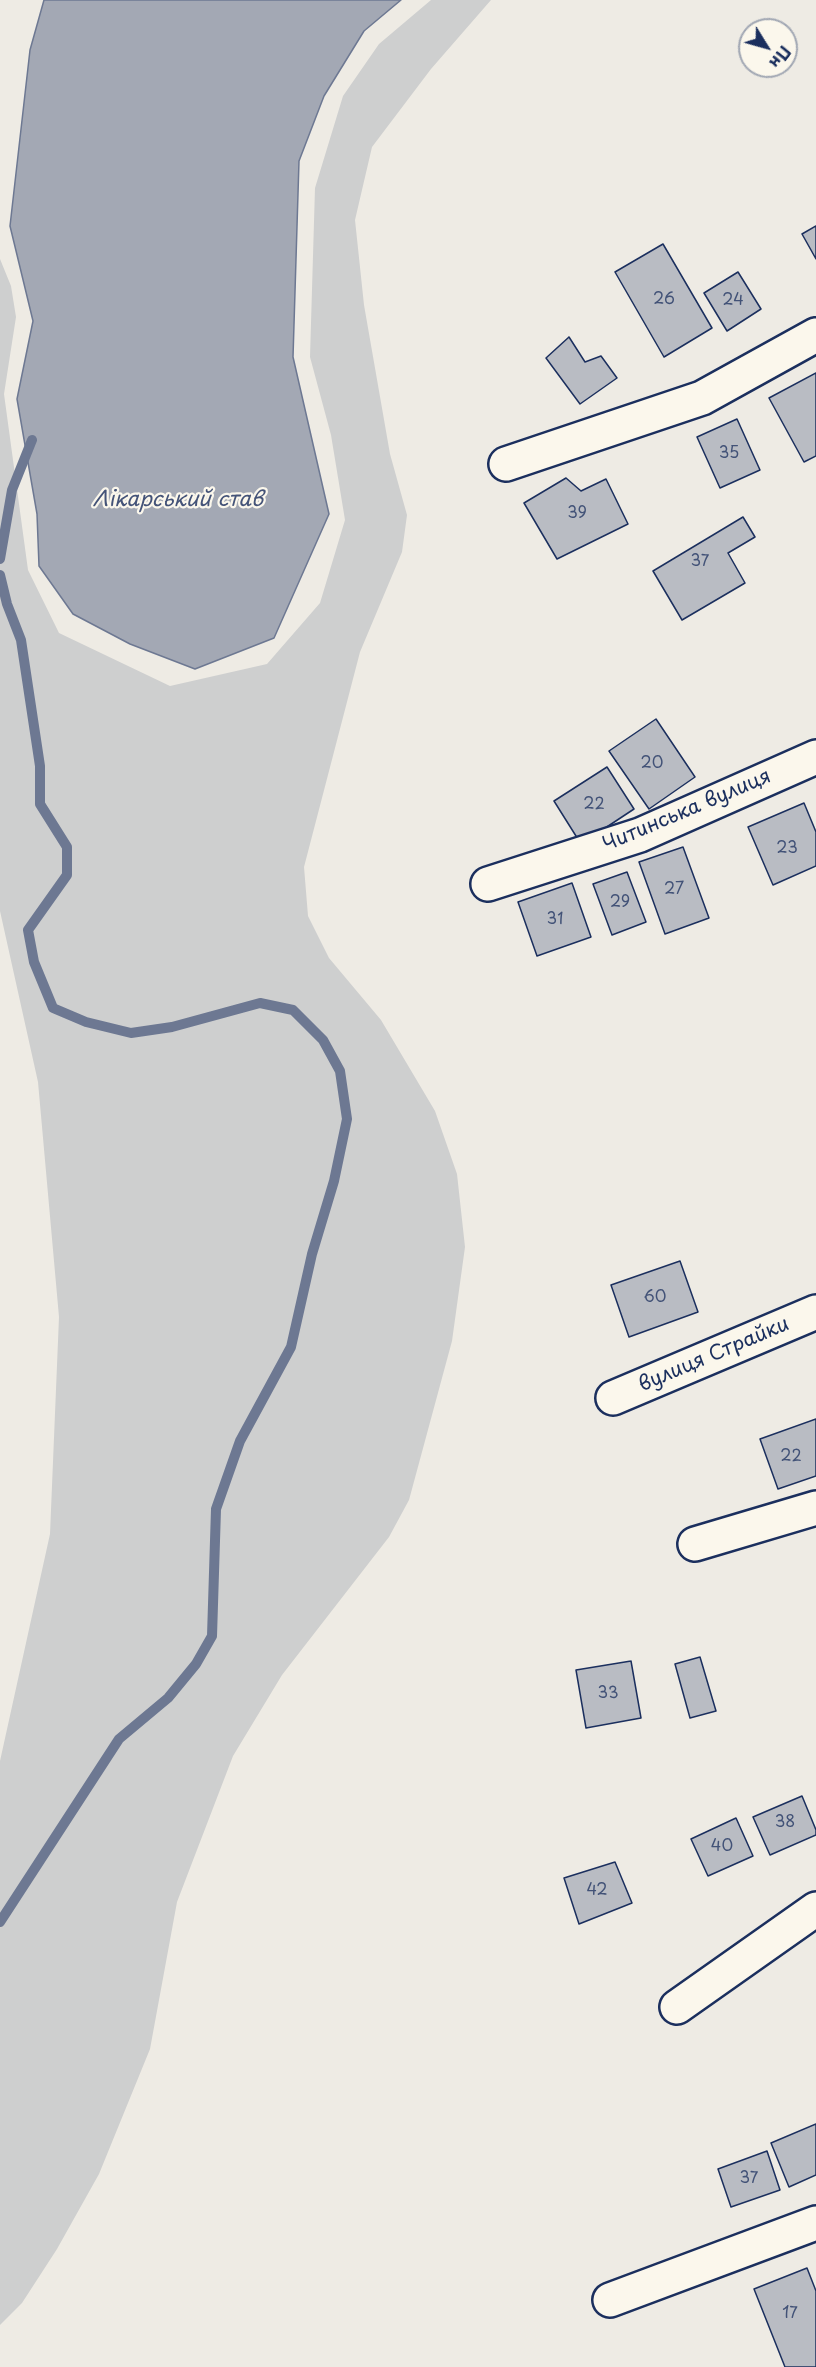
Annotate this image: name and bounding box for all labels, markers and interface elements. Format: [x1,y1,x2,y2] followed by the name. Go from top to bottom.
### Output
[738,18,798,78] north arrow
[764,41,797,74] text: Пн
[653,290,675,310] house number: 26
[722,291,744,311] house number: 24
[719,444,739,464] house number: 35
[93,487,263,513] water label: Лікарський став
[567,504,587,524] house number: 39
[691,552,709,572] house number: 37
[641,754,663,774] house number: 20
[599,765,775,857] street label: Читинська вулиця
[583,795,605,815] house number: 22
[776,839,798,859] house number: 23
[664,880,684,900] house number: 27
[610,893,630,913] house number: 29
[547,910,563,930] house number: 31
[644,1288,666,1308] house number: 60
[635,1312,793,1398] street label: вулиця Страйки
[780,1447,802,1467] house number: 22
[597,1684,619,1704] house number: 33
[775,1813,795,1833] house number: 38
[711,1837,733,1857] house number: 40
[586,1881,608,1901] house number: 42
[740,2169,758,2189] house number: 37
[782,2304,798,2324] house number: 17

